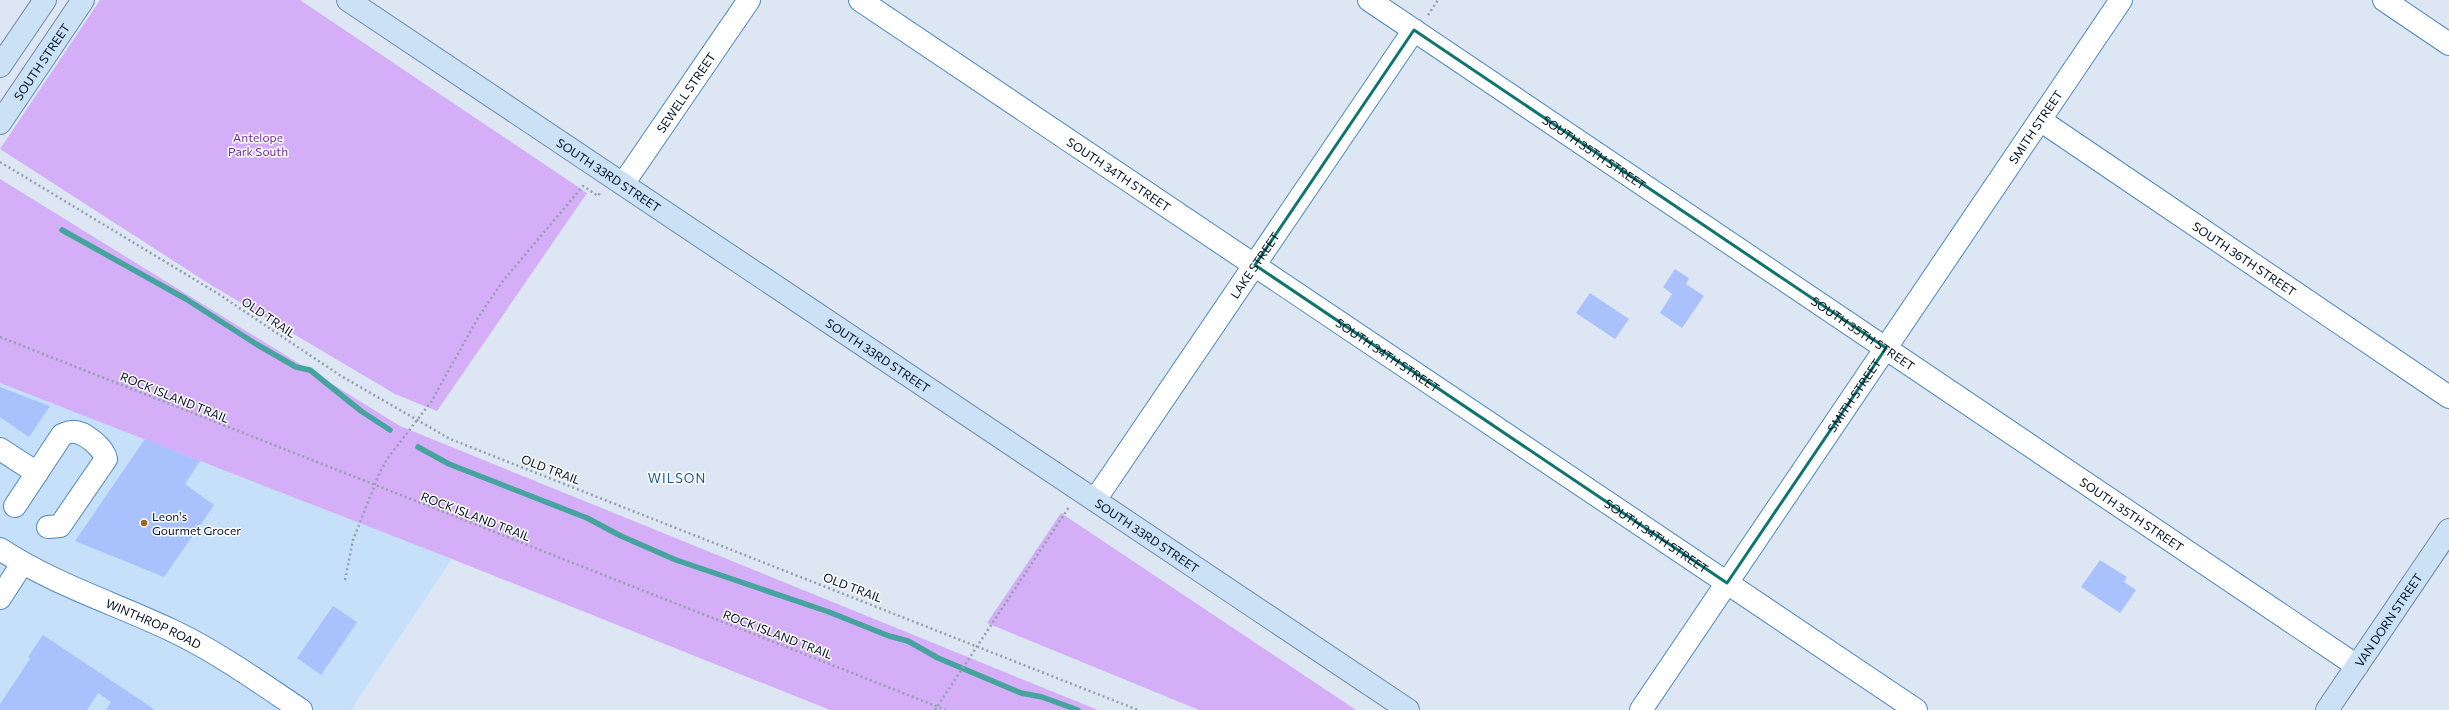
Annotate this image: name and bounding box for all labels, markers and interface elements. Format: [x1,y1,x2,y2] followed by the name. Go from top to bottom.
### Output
[11,21,72,103] street label: SOUTH STREET
[653,49,718,135] street label: SEWELL STREET
[2006,87,2065,166] street label: SMITH STREET
[1540,112,1649,192] street label: SOUTH 35TH STREET
[228,130,288,158] park label: Antelope Park South
[1064,134,1174,214] street label: SOUTH 34TH STREET
[554,135,664,215] street label: SOUTH 33RD STREET
[2190,219,2299,299] street label: SOUTH 36TH STREET
[1227,229,1282,301] street label: LAKE STREET
[1809,293,1918,373] street label: SOUTH 35TH STREET
[239,294,299,340] street label: OLD TRAIL
[823,315,933,395] street label: SOUTH 33RD STREET
[1333,315,1442,395] street label: SOUTH 34TH STREET
[1824,356,1884,435] street label: SMITH STREET
[119,369,232,425] street label: ROCK ISLAND TRAIL
[520,451,583,487] street label: OLD TRAIL
[648,470,706,486] district label: WILSON
[2077,474,2186,554] street label: SOUTH 35TH STREET
[419,489,533,543] street label: ROCK ISLAND TRAIL
[1093,496,1202,575] street label: SOUTH 33RD STREET
[1602,496,1711,576] street label: SOUTH 34TH STREET
[152,509,241,537] place label: Leon's Gourmet Grocer
[139,518,149,528] marker: Leon's Gourmet Grocer
[822,569,885,605] street label: OLD TRAIL
[2352,570,2425,669] street label: VAN DORN STREET
[104,596,204,651] street label: WINTHROP ROAD
[721,607,835,661] street label: ROCK ISLAND TRAIL

